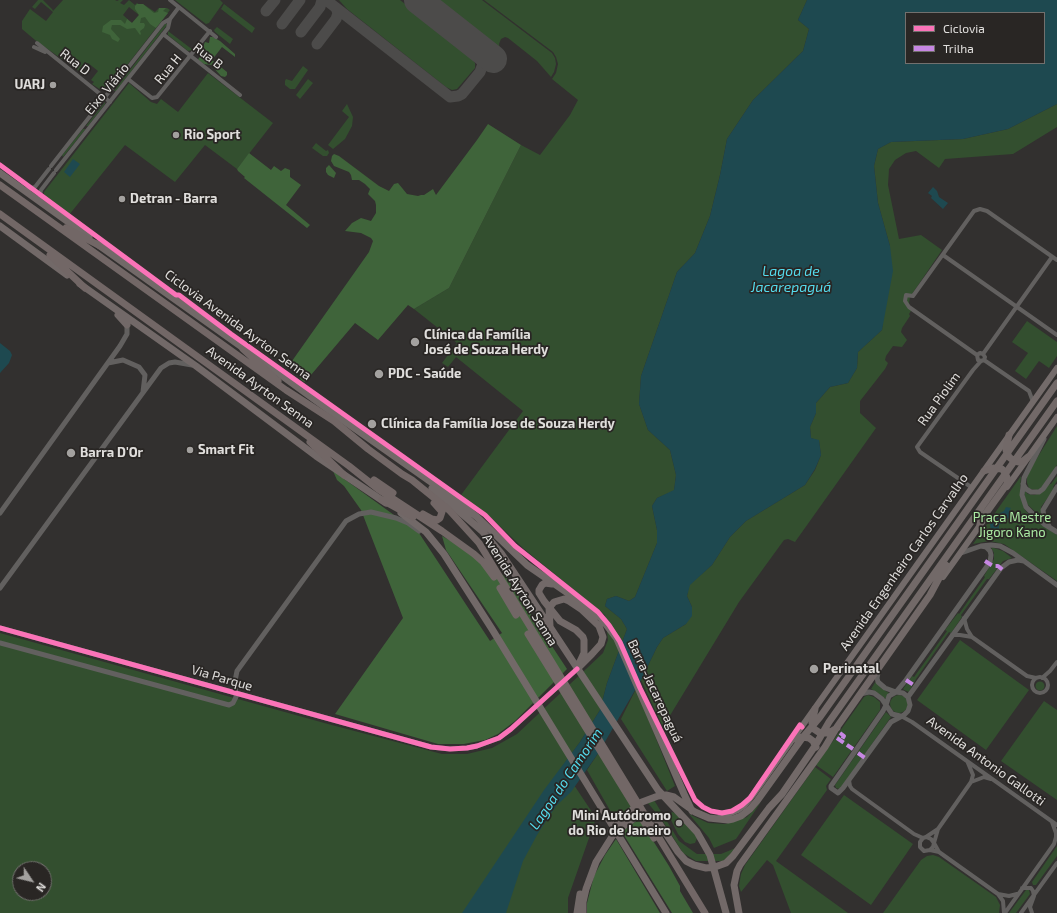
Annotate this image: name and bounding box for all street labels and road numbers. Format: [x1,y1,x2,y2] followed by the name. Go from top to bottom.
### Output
[190,40,226,72] street label: Rua B
[57,45,93,79] street label: Rua D
[151,51,185,87] street label: Rua H
[82,60,132,118] street label: Eixo Viário
[162,267,314,383] street label: Ciclovia Avenida Ayrton Senna
[203,343,317,431] street label: Avenida Ayrton Senna
[914,369,964,429] street label: Rua Piolim
[837,470,971,654] street label: Avenida Engenheiro Carlos Carvalho
[479,531,561,649] street label: Avenida Ayrton Senna
[624,637,686,745] street label: Barra-Jacarepaguá
[190,662,254,694] street label: Via Parque
[924,713,1048,809] street label: Avenida Antonio Gallotti

